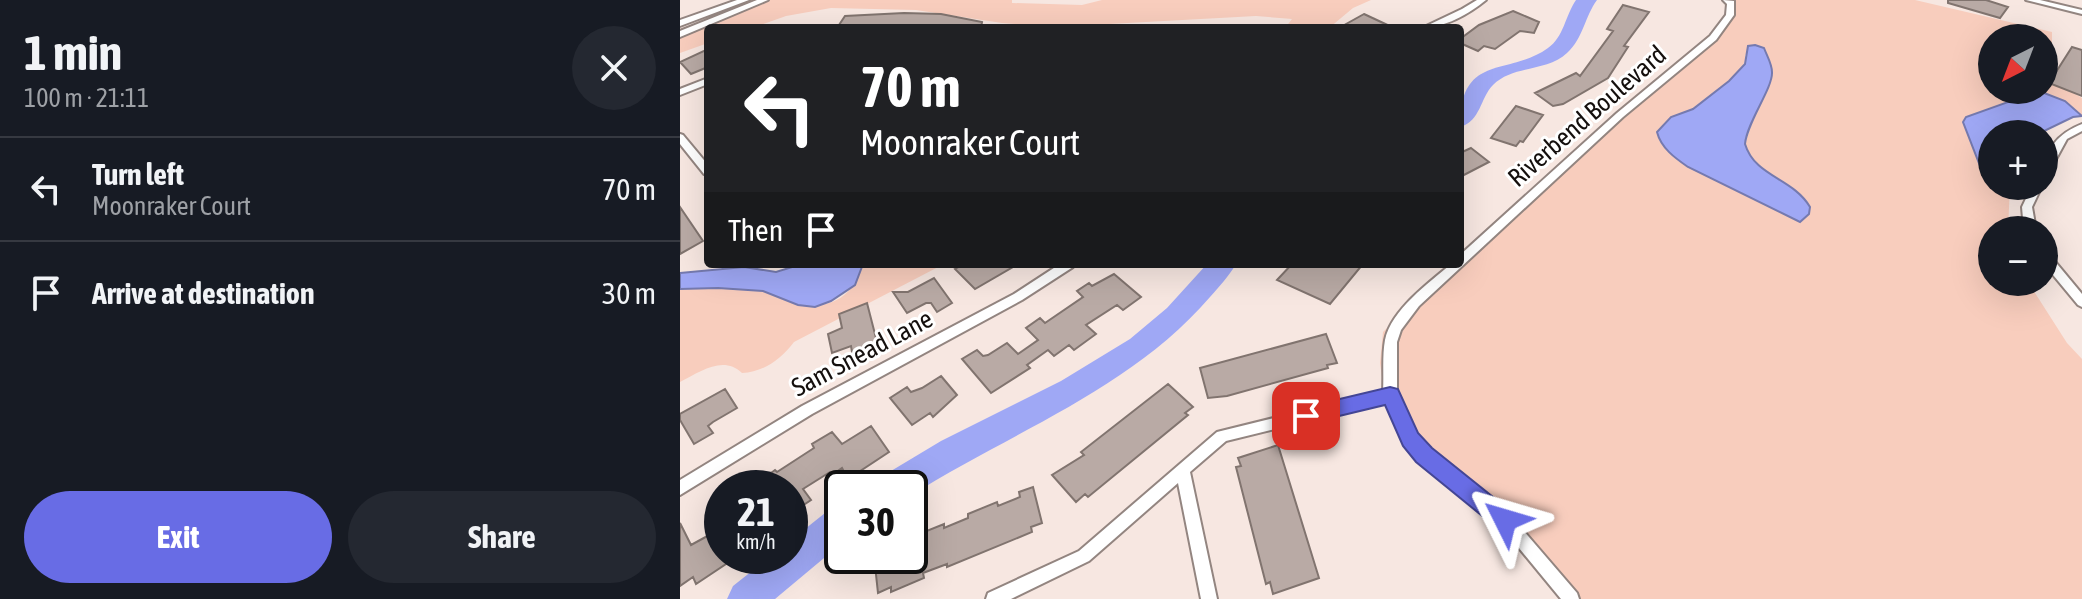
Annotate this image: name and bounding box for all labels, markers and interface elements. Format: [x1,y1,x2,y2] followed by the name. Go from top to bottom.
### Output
[1978,24,2058,104] north arrow
[1978,24,2058,296] map controls
[24,25,122,80] text: 1 min
[572,26,656,110] button: close
[1502,39,1672,193] street label: Riverbend Boulevard
[860,55,961,119] text: 70 m
[728,56,832,160] icon: left
[24,83,149,113] text: 100 m · 21:11
[1978,120,2058,200] button: +
[860,121,1080,163] text: Moonraker Court
[92,157,184,191] text: Turn left
[24,167,68,211] icon: left
[602,172,656,206] text: 70 m
[92,191,251,221] text: Moonraker Court
[799,208,843,252] icon: arrive
[728,213,783,247] text: Then
[1978,216,2058,296] button: −
[24,271,68,315] icon: arrive
[92,276,314,310] text: Arrive at destination
[602,276,656,310] text: 30 m
[786,303,938,403] street label: Sam Snead Lane
[1272,382,1340,450] pin
[1284,394,1328,438] icon: arrive
[824,470,928,574] speed limit sign: 30
[1463,478,1547,562] position arrow
[737,489,775,534] text: 21
[24,491,332,583] button: Exit
[348,491,656,583] button: Share
[736,530,776,553] text: km/h

